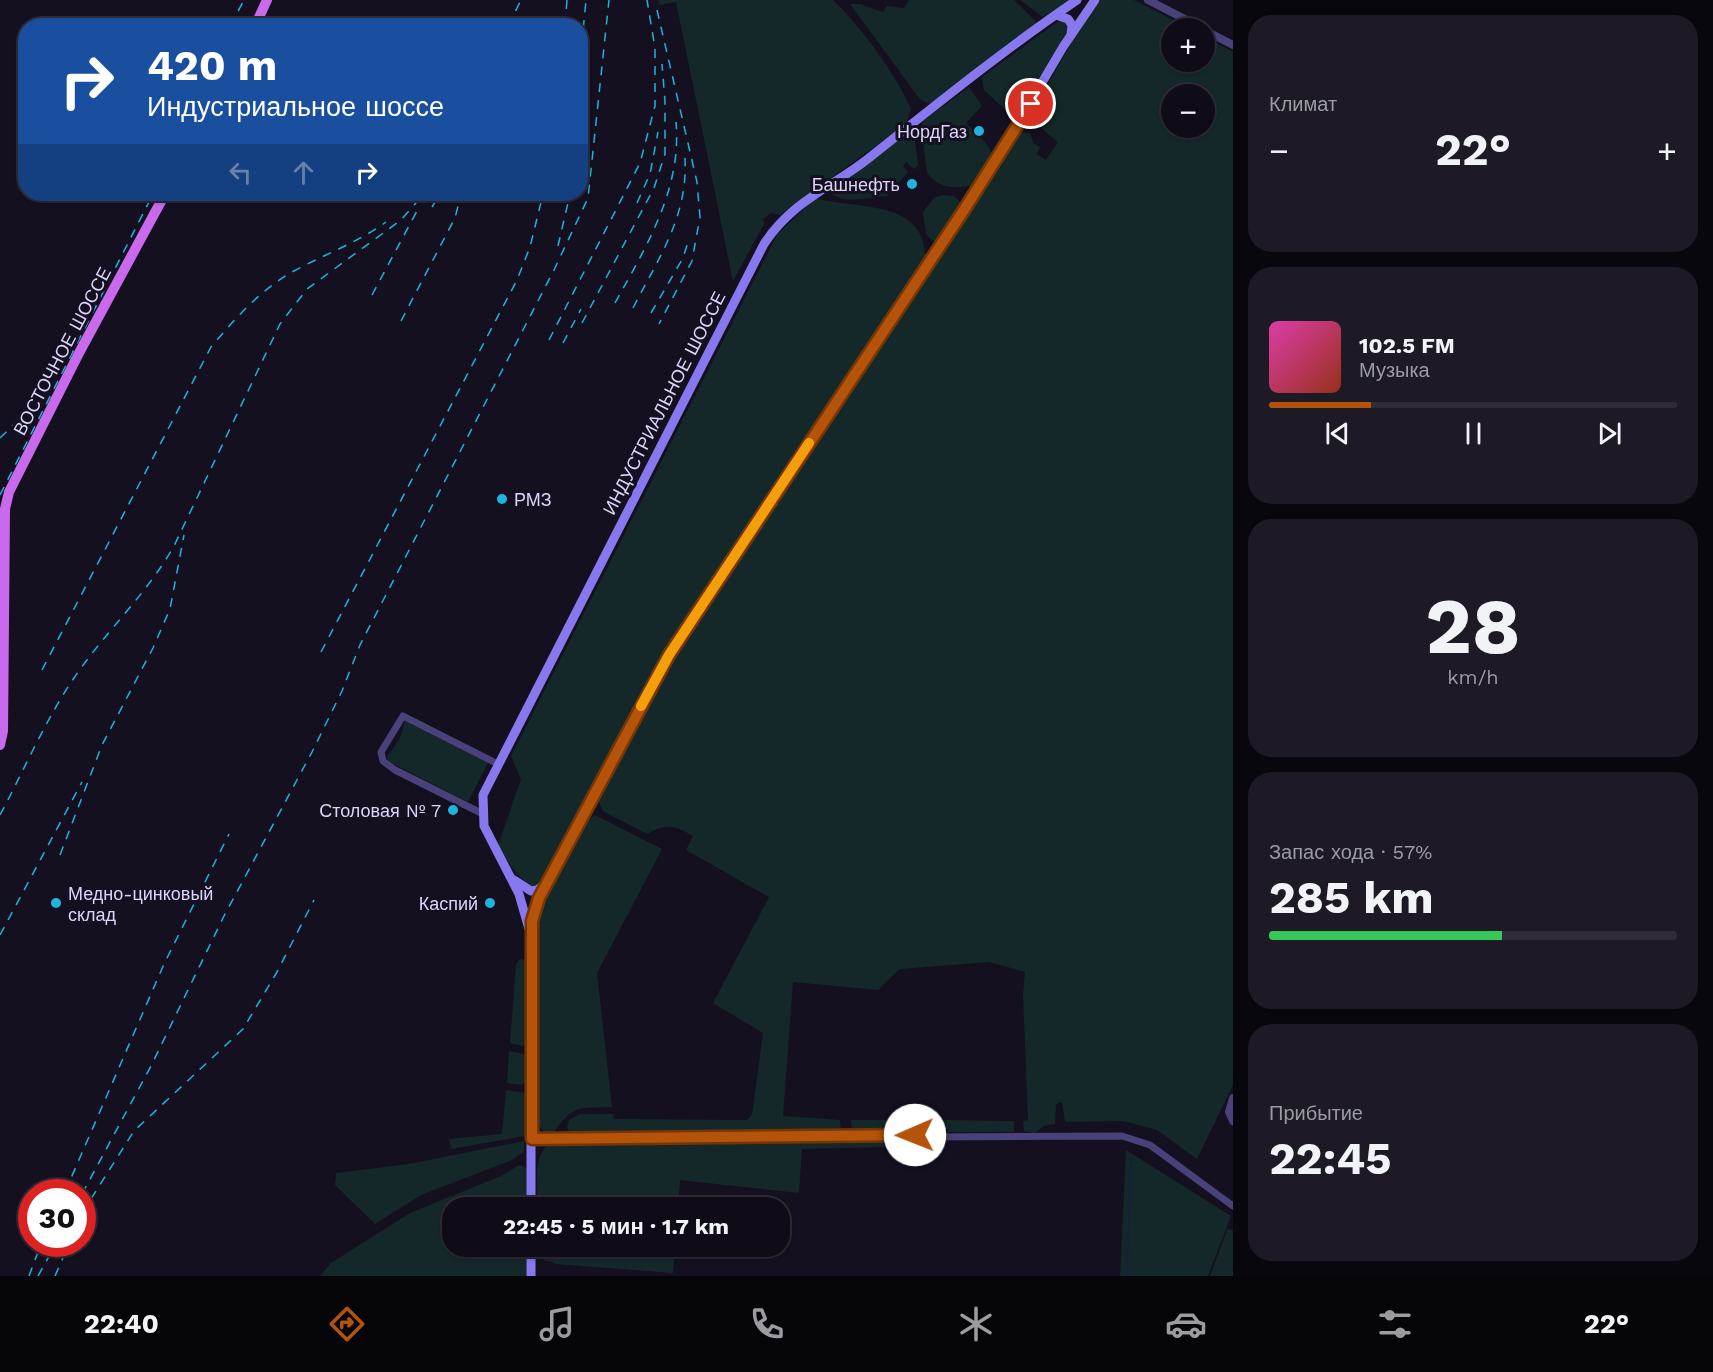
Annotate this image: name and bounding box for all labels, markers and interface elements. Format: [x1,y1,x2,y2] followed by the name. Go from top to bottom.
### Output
[1161,18,1215,138] map controls
[1161,18,1215,72] button: +
[147,41,277,90] text: 420 m
[48,42,126,120] icon: right
[1005,78,1056,129] pin
[1161,84,1215,138] button: −
[1014,87,1047,120] icon: arrive
[147,91,444,123] text: Индустриальное шоссе
[1269,92,1337,116] text: Климат
[897,121,967,142] place label: НордГаз
[1435,123,1511,176] text: 22°
[972,124,986,138] marker: НордГаз
[1269,131,1289,170] text: −
[1657,131,1677,170] text: +
[224,156,257,189] icon: left
[287,156,320,189] icon: ahead
[350,156,383,189] icon: right
[812,174,900,195] place label: Башнефть
[905,177,919,191] marker: Башнефть
[9,263,115,439] street label: ВОСТОЧНОЕ ШОССЕ
[598,288,730,518] street label: ИНДУСТРИАЛЬНОЕ ШОССЕ
[1359,333,1455,358] text: 102.5 FM
[1359,358,1430,382] text: Музыка
[1321,417,1354,450] icon: previous
[1457,417,1490,450] icon: pause
[1593,417,1626,450] icon: next
[514,489,552,510] place label: РМЗ
[495,492,509,506] marker: РМЗ
[1425,580,1521,672] text: 28
[1447,665,1499,689] text: km/h
[319,800,441,821] place label: Столовая № 7
[446,803,460,817] marker: Столовая № 7
[1269,840,1432,864] text: Запас хода · 57%
[1269,871,1433,924] text: 285 km
[68,883,213,925] place label: Медно-цинковый склад
[419,893,478,914] place label: Каспий
[49,896,63,910] marker: Медно-цинковый склад
[483,896,497,910] marker: Каспий
[1269,1101,1363,1125] text: Прибытие
[883,1103,947,1167] position arrow
[1269,1132,1392,1185] text: 22:45
[18,1179,96,1257] speed limit sign: 30
[503,1214,729,1239] text: 22:45 · 5 мин · 1.7 km
[326,1303,368,1345] icon: directions
[536,1303,578,1345] icon: music
[746,1303,788,1345] icon: phone
[955,1303,997,1345] icon: climate
[1165,1303,1207,1345] icon: car
[1374,1303,1416,1345] icon: filters
[84,1308,159,1340] text: 22:40
[1584,1308,1629,1340] text: 22°

